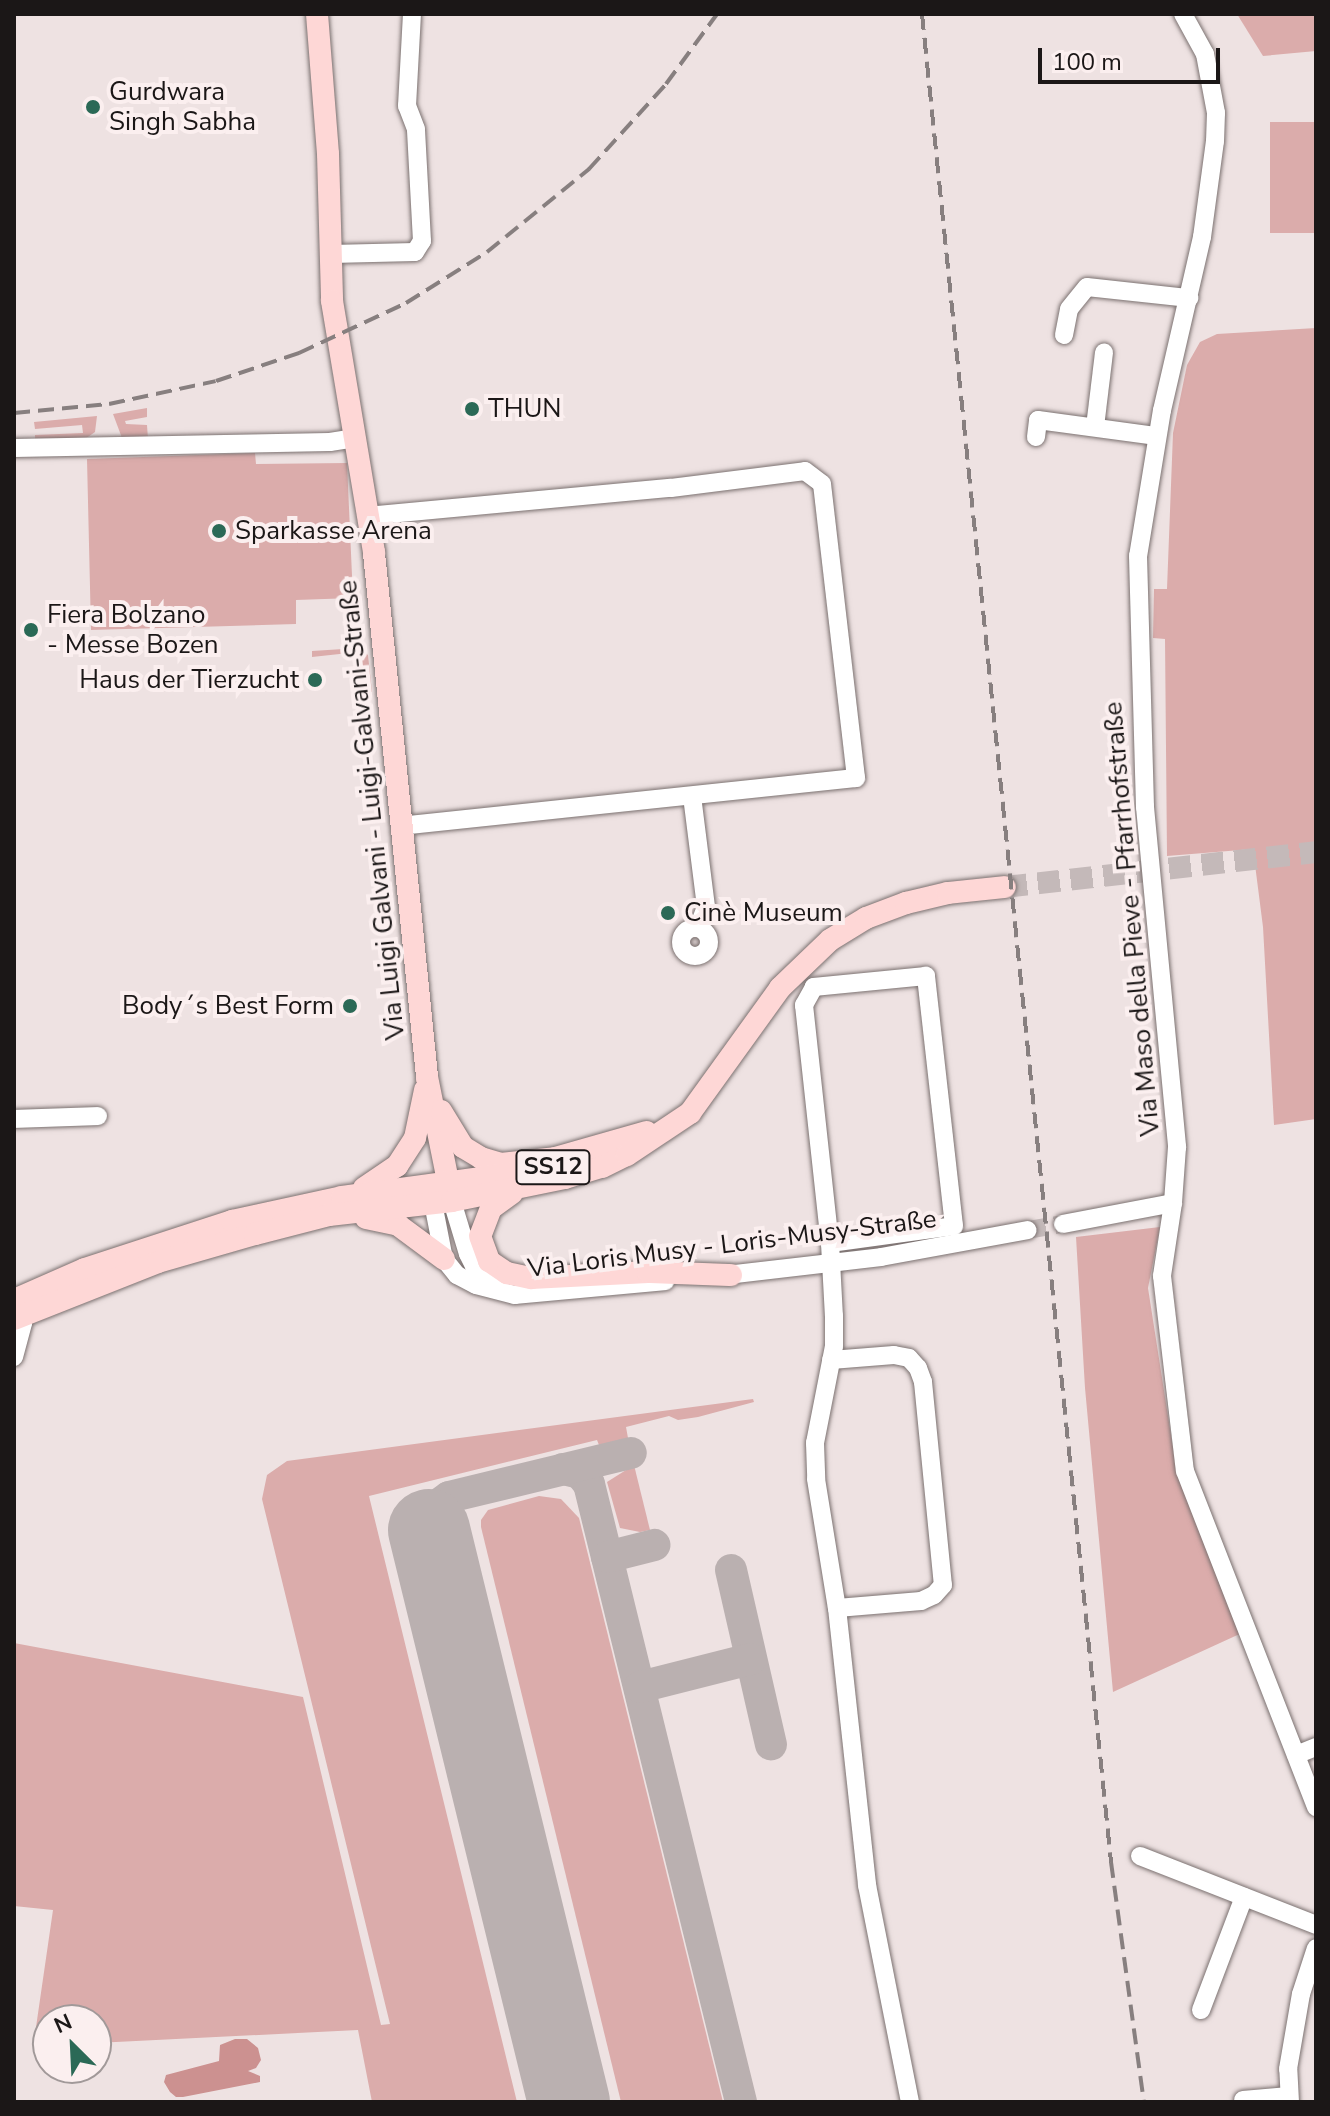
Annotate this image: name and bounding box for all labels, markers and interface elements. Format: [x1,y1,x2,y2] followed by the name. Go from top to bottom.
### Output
[1042,32,1224,82] scale bar
[1052,46,1122,78] text: 100 m
[109,76,256,138] place label: Gurdwara Singh Sabha
[84,98,102,116] marker: Gurdwara Singh Sabha
[488,393,562,425] place label: THUN
[463,400,481,418] marker: THUN
[235,515,432,547] place label: Sparkasse Arena
[210,522,228,540] marker: Sparkasse Arena
[332,579,412,1041] street label: Via Luigi Galvani - Luigi-Galvani-Straße
[47,599,219,660] place label: Fiera Bolzano - Messe Bozen
[22,621,40,639] marker: Fiera Bolzano - Messe Bozen
[79,664,299,696] place label: Haus der Tierzucht
[306,671,324,689] marker: Haus der Tierzucht
[1097,701,1167,1137] street label: Via Maso della Pieve - Pfarrhofstraße
[684,897,843,929] place label: Cinè Museum
[659,904,677,922] marker: Cinè Museum
[122,990,334,1022] place label: Body´s Best Form
[341,997,359,1015] marker: Body´s Best Form
[515,1147,591,1187] road number: SS12
[526,1203,938,1285] street label: Via Loris Musy - Loris-Musy-Straße
[32,2004,112,2084] north arrow
[49,2007,77,2041] text: N

